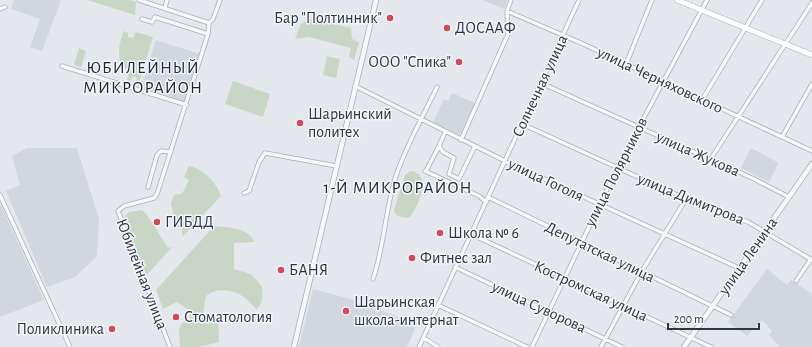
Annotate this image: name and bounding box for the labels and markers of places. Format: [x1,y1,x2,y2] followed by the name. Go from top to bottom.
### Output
[274,10,382,26] place label: Бар "Полтинник"
[385,13,395,23] marker: Бар "Полтинник"
[455,20,516,36] place label: ДОСААФ
[442,23,452,33] marker: ДОСААФ
[368,54,451,70] place label: ООО "Спика"
[454,57,464,67] marker: ООО "Спика"
[308,106,392,140] place label: Шарьинский политех
[295,118,305,128] marker: Шарьинский политех
[165,214,214,230] place label: ГИБДД
[152,217,162,227] marker: ГИБДД
[448,225,519,241] place label: Школа № 6
[435,228,445,238] marker: Школа № 6
[420,250,492,266] place label: Фитнес зал
[407,253,417,263] marker: Фитнес зал
[289,262,328,278] place label: БАНЯ
[276,265,286,275] marker: БАНЯ
[354,294,459,328] place label: Шарьинская школа-интернат
[341,306,351,316] marker: Шарьинская школа-интернат
[184,309,272,325] place label: Стоматология
[171,312,181,322] marker: Стоматология
[16,321,104,337] place label: Поликлиника
[107,324,117,334] marker: Поликлиника

